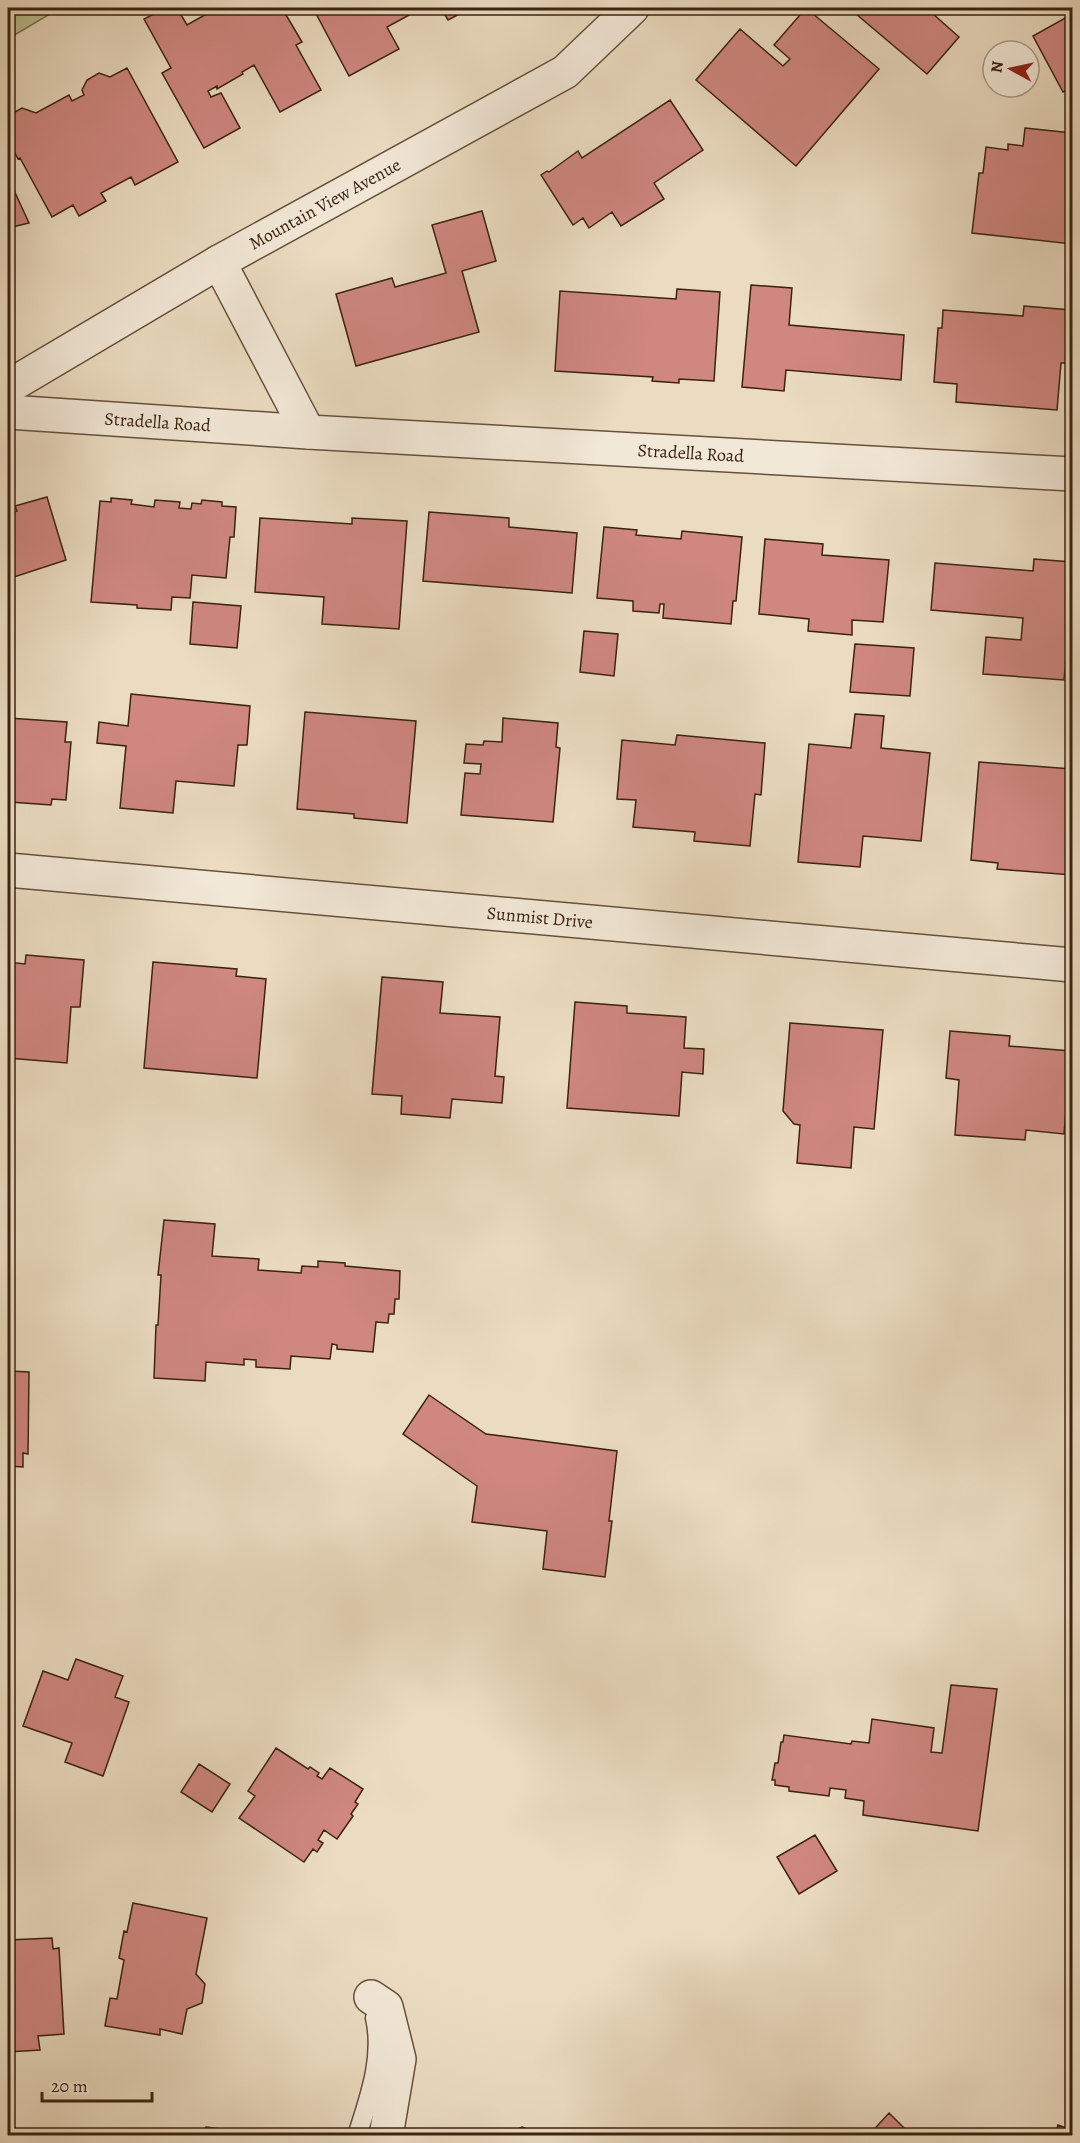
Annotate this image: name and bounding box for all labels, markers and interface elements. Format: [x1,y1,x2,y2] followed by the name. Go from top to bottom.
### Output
[981,39,1041,99] north arrow
[985,59,1009,74] text: N
[245,153,405,255] street label: Mountain View Avenue
[104,406,212,438] street label: Stradella Road
[637,438,745,468] street label: Stradella Road
[486,901,594,934] street label: Sunmist Drive
[42,2065,152,2103] scale bar
[51,2074,88,2098] text: 20 m

